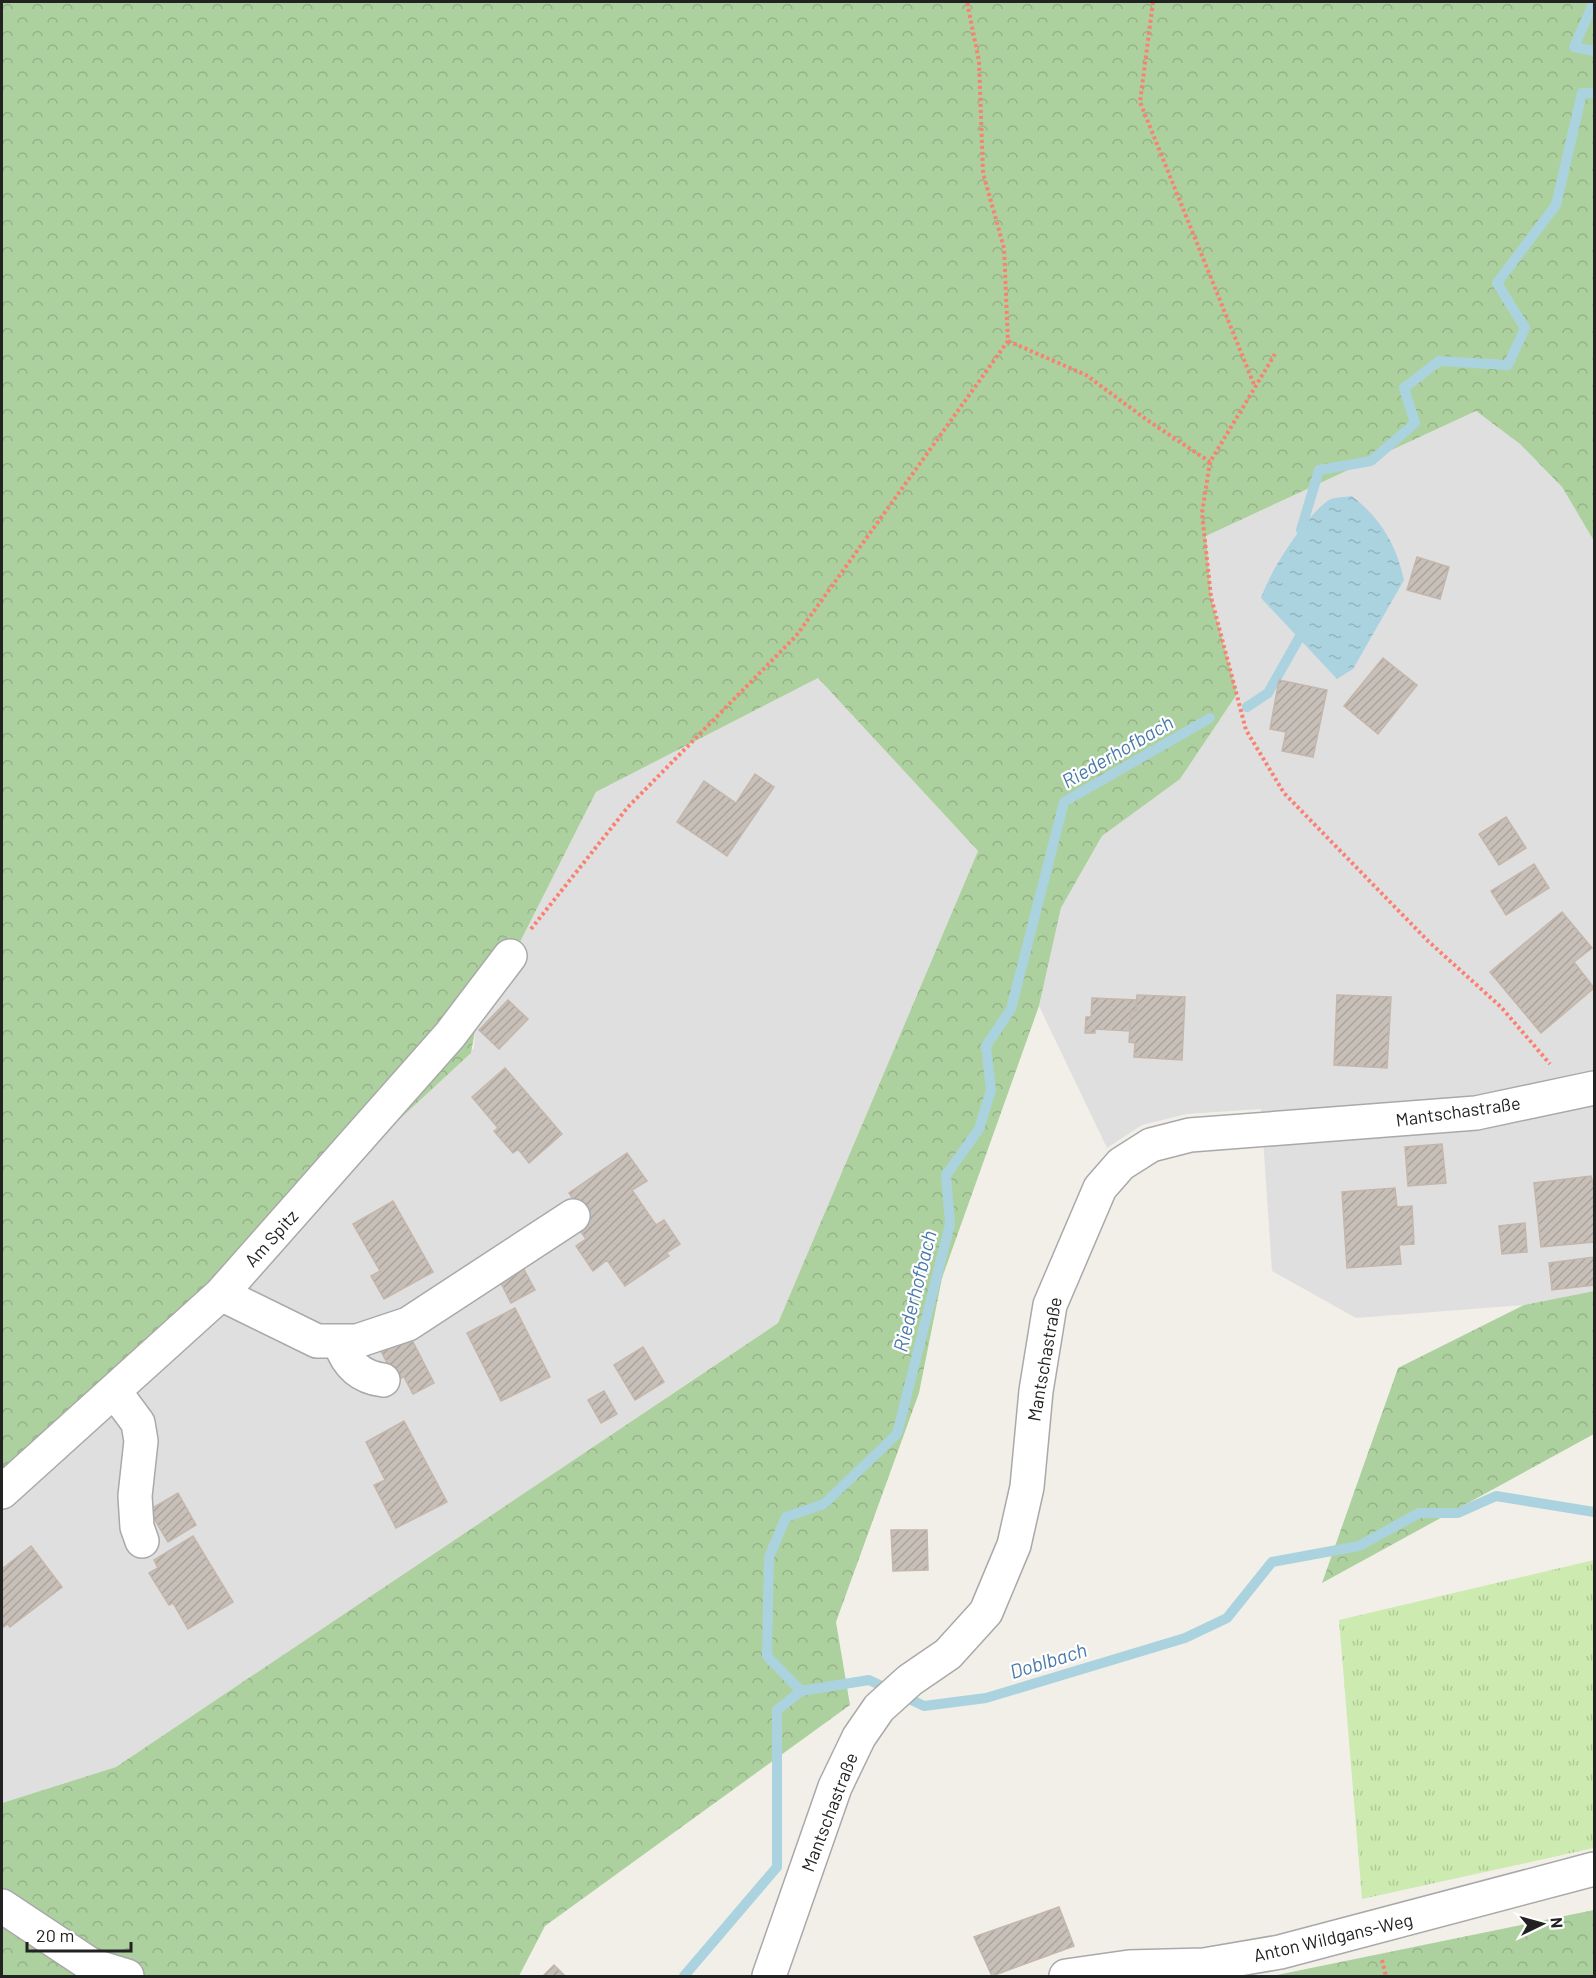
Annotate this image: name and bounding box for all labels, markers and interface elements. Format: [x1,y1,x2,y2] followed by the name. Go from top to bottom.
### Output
[1057,709,1177,793] water label: Riederhofbach
[1394,1091,1522,1131] street label: Mantschastraße
[240,1205,302,1271] street label: Am Spitz
[887,1228,941,1354] water label: Riederhofbach
[1022,1295,1066,1423] street label: Mantschastraße
[1007,1637,1089,1683] water label: Doblbach
[796,1749,862,1875] street label: Mantschastraße
[1512,1894,1572,1954] north arrow
[1251,1908,1415,1966] street label: Anton Wildgans-Weg
[27,1915,130,1953] scale bar
[1548,1917,1567,1929] text: N
[36,1924,74,1946] text: 20 m

